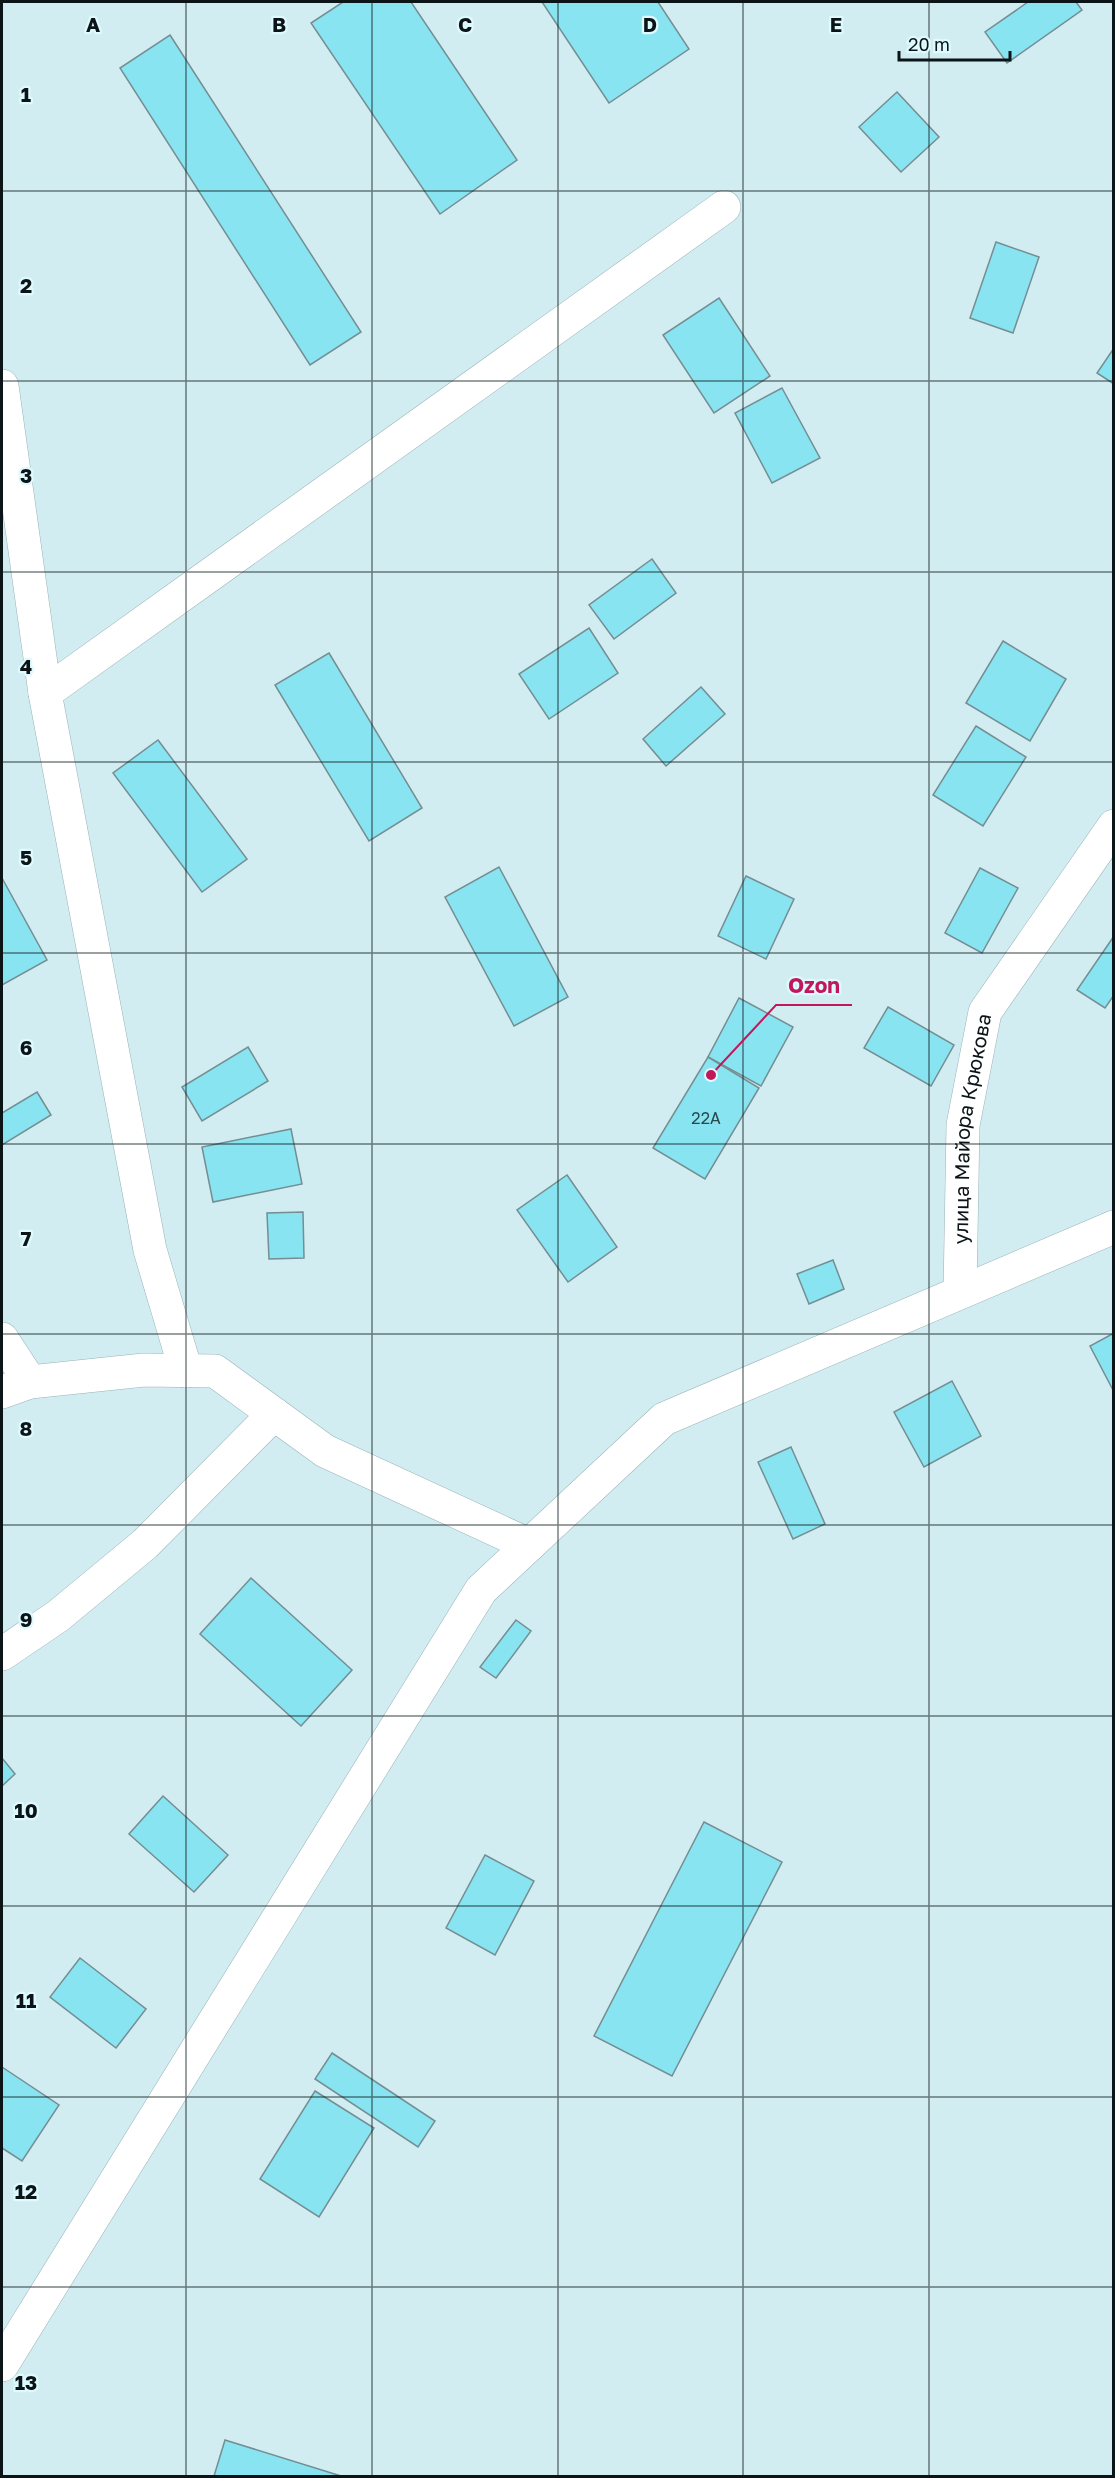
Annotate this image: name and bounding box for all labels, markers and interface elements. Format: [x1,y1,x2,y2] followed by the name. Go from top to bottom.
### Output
[86,12,100,36] text: A
[272,12,286,36] text: B
[458,12,472,36] text: C
[643,12,657,36] text: D
[830,12,842,36] text: E
[899,24,1010,62] scale bar
[908,33,950,55] text: 20 m
[21,82,31,106] text: 1
[20,273,32,297] text: 2
[20,463,32,487] text: 3
[20,654,32,678] text: 4
[20,845,32,869] text: 5
[776,966,852,1005] callout: Ozon
[788,972,840,998] text: Ozon
[948,1011,995,1244] street label: улица Майора Крюкова
[20,1035,32,1059] text: 6
[691,1108,721,1128] house number: 22А
[21,1226,32,1250] text: 7
[20,1416,32,1440] text: 8
[20,1607,32,1631] text: 9
[14,1798,38,1822] text: 10
[16,1988,36,2012] text: 11
[15,2179,37,2203] text: 12
[15,2370,37,2394] text: 13

